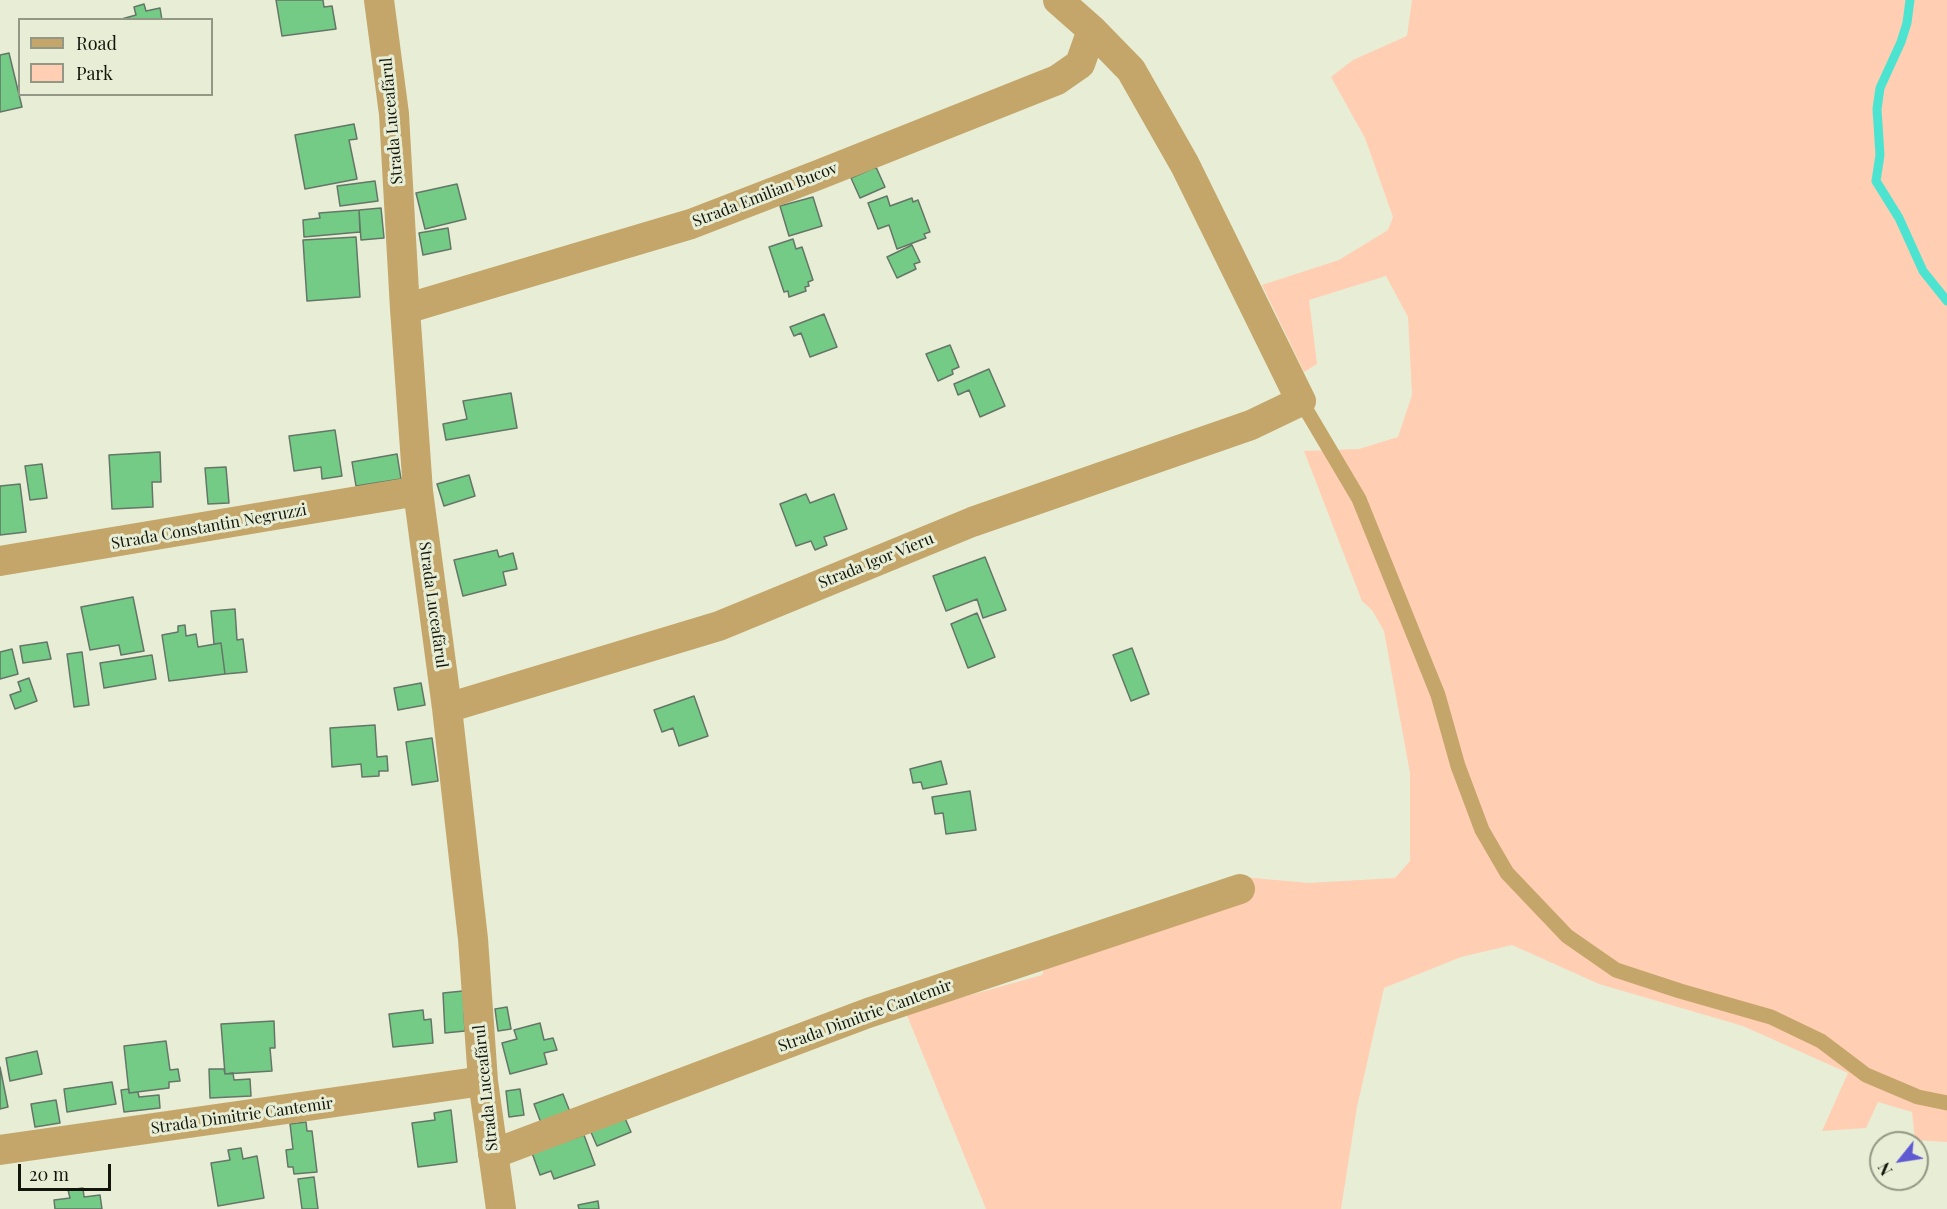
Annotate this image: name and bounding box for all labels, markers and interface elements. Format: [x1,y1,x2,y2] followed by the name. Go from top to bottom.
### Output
[18,18,213,96] legend
[76,31,117,55] text: Road
[377,57,407,185] street label: Strada Luceafărul
[76,61,113,85] text: Park
[690,159,840,231] street label: Strada Emilian Bucov
[110,500,308,554] street label: Strada Constantin Negruzzi
[815,529,937,593] street label: Strada Igor Vieru
[415,541,451,669] street label: Strada Luceafărul
[775,976,955,1056] street label: Strada Dimitrie Cantemir
[470,1024,502,1152] street label: Strada Luceafărul
[150,1094,334,1138] street label: Strada Dimitrie Cantemir
[1869,1131,1929,1191] north arrow
[21,1152,114,1190] scale bar
[1873,1159,1897,1180] text: N
[29,1162,69,1186] text: 20 m

